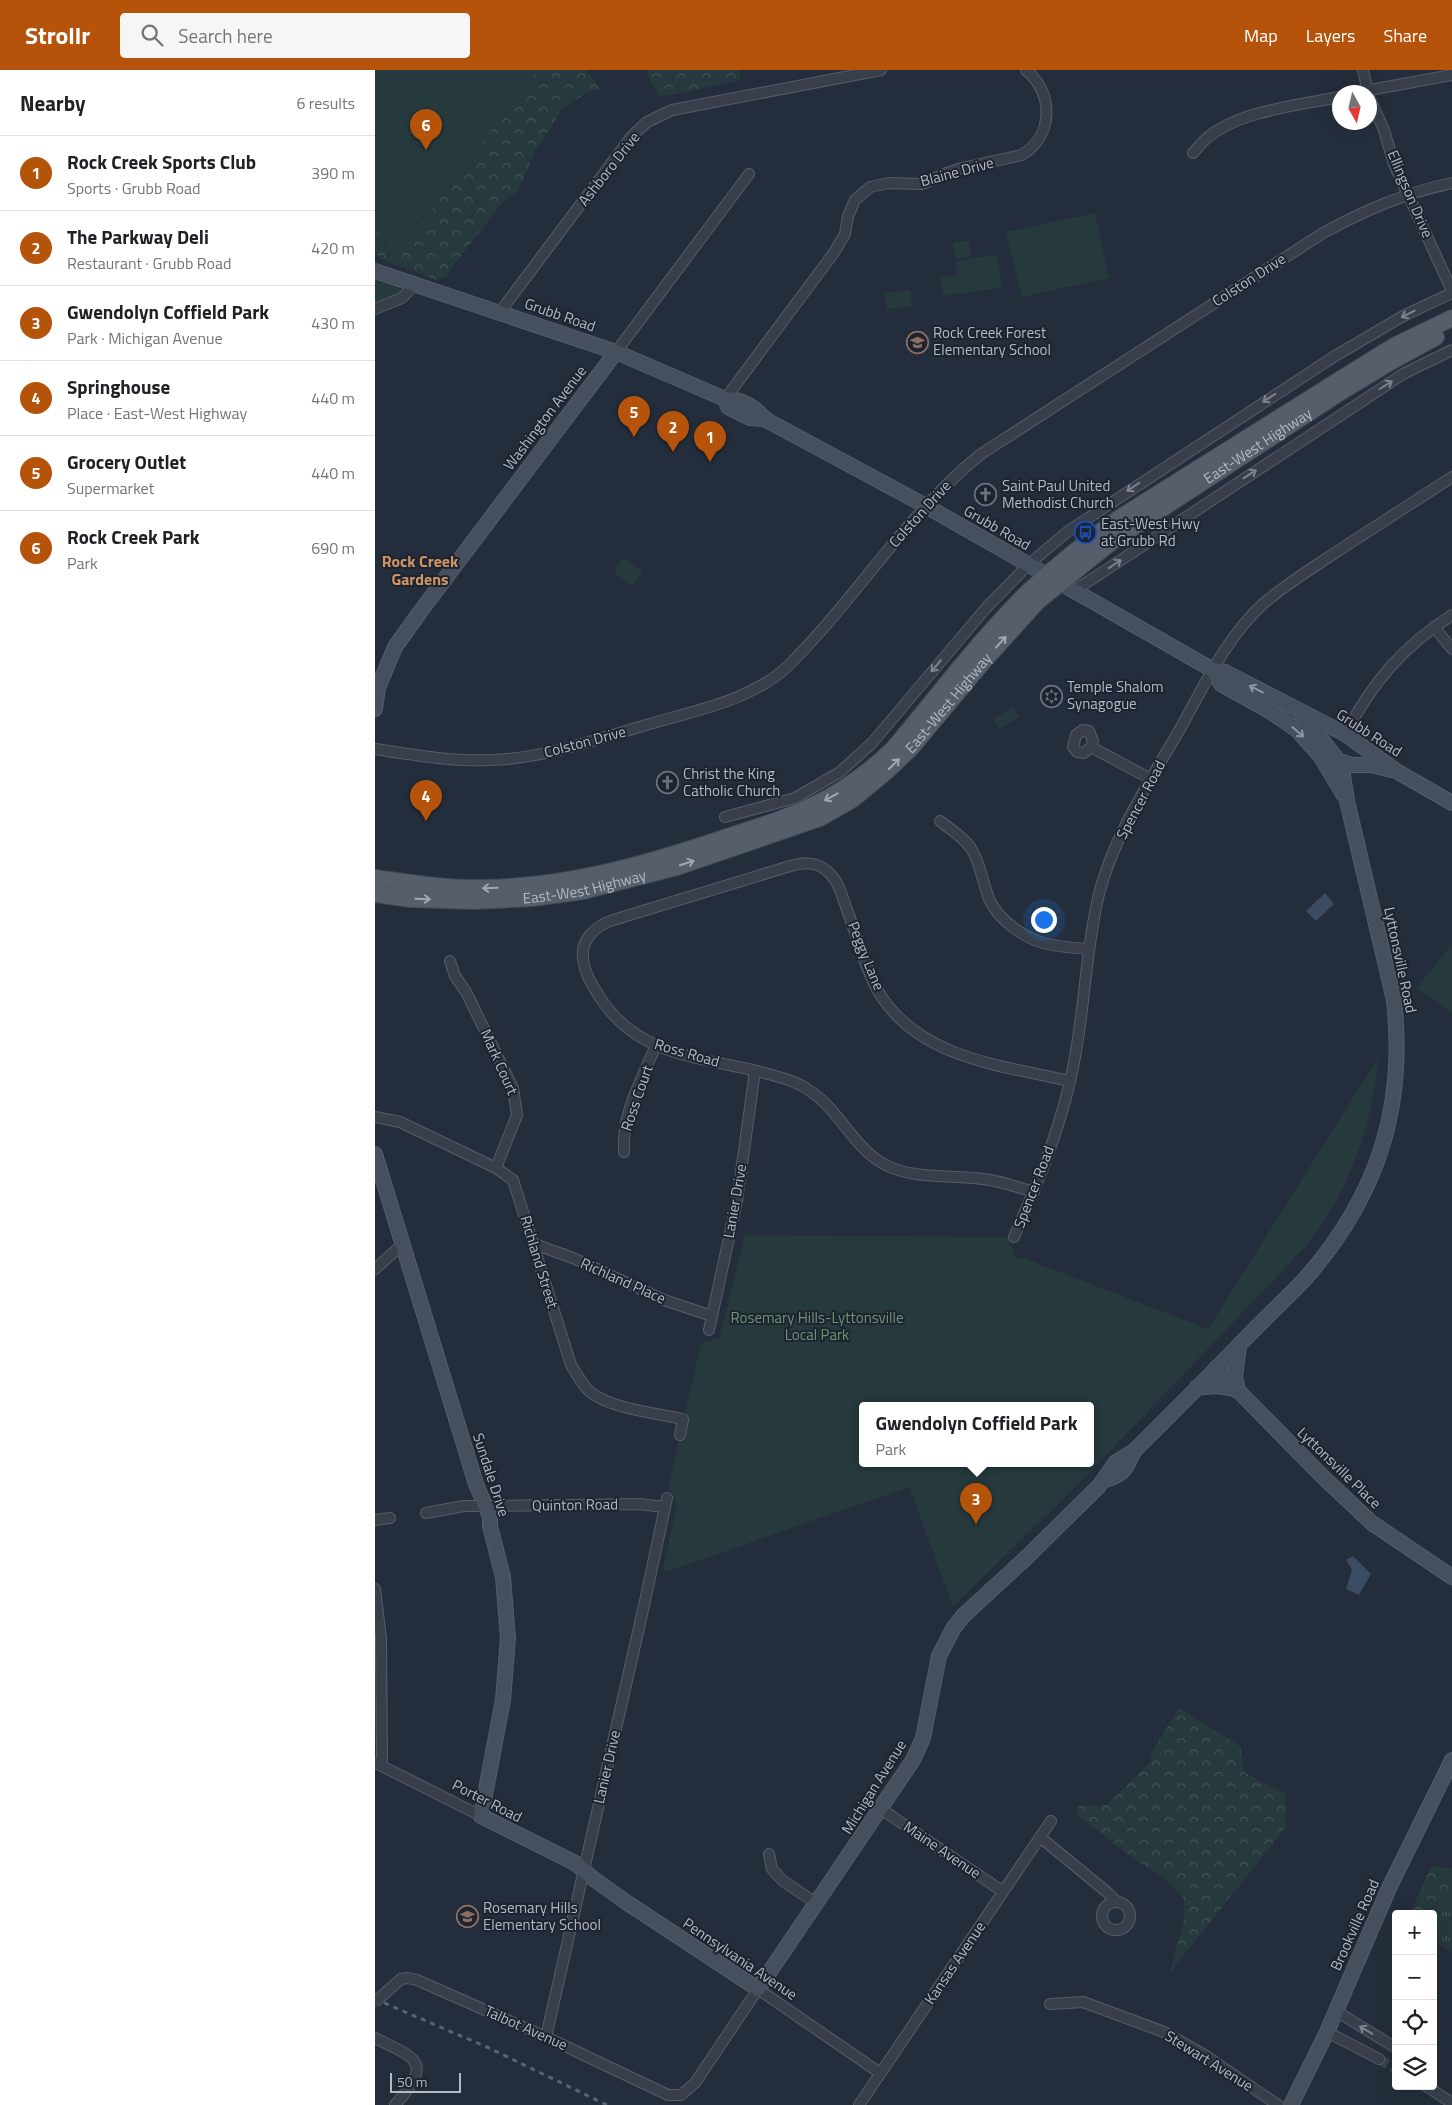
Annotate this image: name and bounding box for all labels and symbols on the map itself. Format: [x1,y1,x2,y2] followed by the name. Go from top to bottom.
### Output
[1332,85,1377,130] north arrow
[410,109,442,150] pin: 6
[572,127,645,211] street label: Ashboro Drive
[1382,146,1439,241] street label: Ellingson Drive
[918,151,996,192] street label: Blaine Drive
[1207,247,1290,312] street label: Colston Drive
[521,292,599,337] street label: Grubb Road
[1401,310,1416,319] one-way arrow
[933,321,1051,361] place label: Rock Creek Forest Elementary School
[905,330,929,354] school or university icon: Rock Creek Forest Elementary School
[497,360,592,475] street label: Washington Avenue
[1379,380,1393,390] one-way arrow
[1262,393,1276,403] one-way arrow
[618,396,650,437] pin: 5
[1199,402,1316,490] street label: East-West Highway
[657,411,689,452] pin: 2
[694,421,726,462] pin: 1
[1243,469,1257,479] one-way arrow
[1002,474,1114,514] place label: Saint Paul United Methodist Church
[883,475,956,552] street label: Colston Drive
[1126,482,1140,492] one-way arrow
[974,483,998,507] church icon: Saint Paul United Methodist Church
[959,499,1035,556] street label: Grubb Road
[1101,512,1200,552] place label: East-West Hwy at Grubb Rd
[1073,521,1097,545] bus stop icon: East-West Hwy at Grubb Rd
[382,549,459,591] district label: Rock Creek Gardens
[1107,558,1121,568] one-way arrow
[995,636,1007,649] one-way arrow
[900,647,997,759] street label: East-West Highway
[931,659,942,672] one-way arrow
[1067,675,1164,715] place label: Temple Shalom Synagogue
[1249,683,1264,693] one-way arrow
[1039,684,1063,708] synagogue icon: Temple Shalom Synagogue
[1332,703,1407,762] street label: Grubb Road
[541,720,628,763] street label: Colston Drive
[1291,726,1304,738] one-way arrow
[1110,756,1171,843] street label: Spencer Road
[888,758,900,771] one-way arrow
[683,762,780,802] place label: Christ the King Catholic Church
[655,771,679,795] church icon: Christ the King Catholic Church
[410,780,442,821] pin: 4
[825,793,839,803] one-way arrow
[678,858,694,868] one-way arrow
[522,863,648,909] street label: East-West Highway
[483,883,499,893] one-way arrow
[415,895,431,904] one-way arrow
[1378,905,1423,1015] street label: Lyttonsville Road
[1031,907,1057,933] your location
[842,918,891,994] street label: Peggy Lane
[475,1025,525,1099] street label: Mark Court
[652,1032,722,1073] street label: Ross Road
[614,1061,659,1134] street label: Ross Court
[1007,1142,1060,1231] street label: Spencer Road
[717,1162,752,1240] street label: Lanier Drive
[514,1213,565,1312] street label: Richland Street
[577,1251,670,1310] street label: Richland Place
[730,1306,904,1346] park label: Rosemary Hills-Lyttonsville Local Park
[1292,1421,1387,1514] street label: Lyttonsville Place
[467,1430,516,1520] street label: Sundale Drive
[960,1483,992,1524] pin: 3
[532,1492,618,1517] street label: Quinton Road
[587,1728,626,1806] street label: Lanier Drive
[835,1735,912,1838] street label: Michigan Avenue
[448,1773,526,1828] street label: Porter Road
[899,1815,986,1884] street label: Maine Avenue
[1324,1875,1385,1974] street label: Brookville Road
[483,1896,601,1936] place label: Rosemary Hills Elementary School
[455,1905,479,1929] school or university icon: Rosemary Hills Elementary School
[678,1912,802,2006] street label: Pennsylvania Avenue
[918,1917,991,2009] street label: Kansas Avenue
[481,1999,571,2056] street label: Talbot Avenue
[1161,2024,1258,2097] street label: Stewart Avenue
[1359,2025,1373,2035] one-way arrow
[390,2070,461,2093] scale bar

